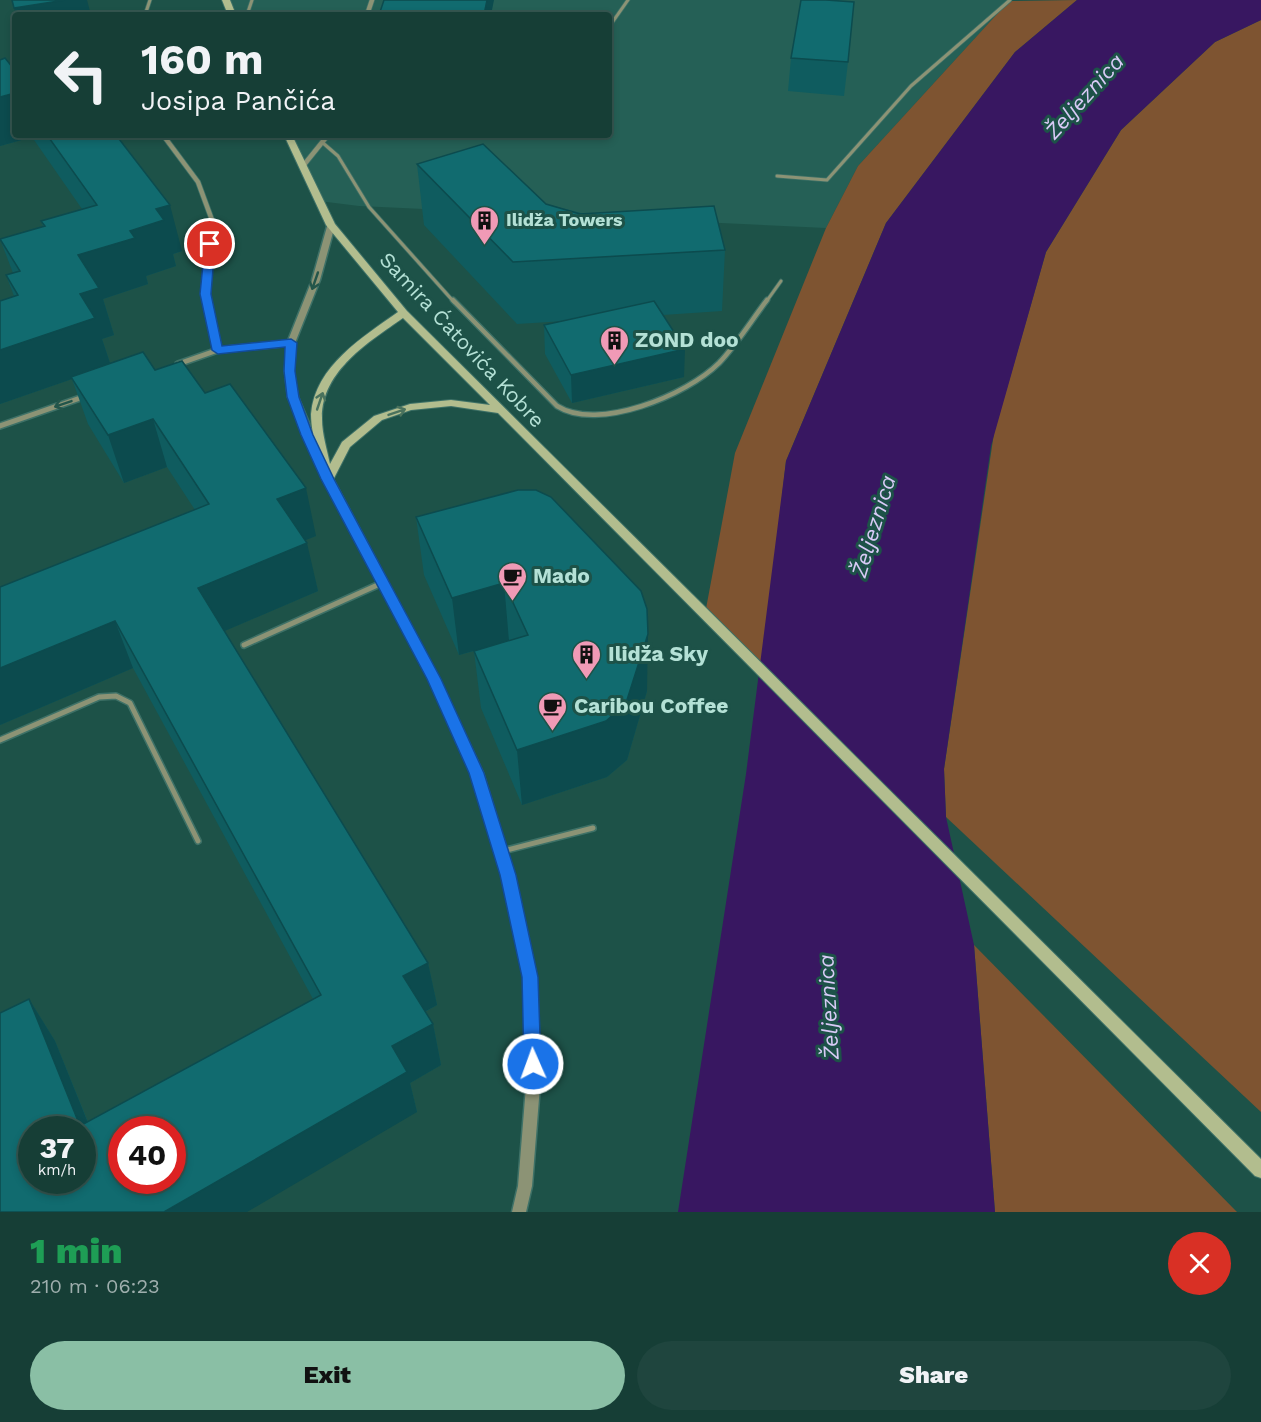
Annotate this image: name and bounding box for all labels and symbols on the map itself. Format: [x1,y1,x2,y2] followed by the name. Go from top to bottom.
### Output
[1039,49,1129,145] water label: Željeznica
[469,204,501,246] building icon: Ilidža Towers
[506,209,623,230] place label: Ilidža Towers
[184,218,235,269] pin
[375,247,550,433] street label: Samira Ćatovića Kobre
[309,271,320,290] one-way arrow
[598,324,630,366] building icon: ZOND doo
[635,327,739,352] place label: ZOND doo
[315,392,326,411] one-way arrow
[54,399,73,410] one-way arrow
[387,405,406,416] one-way arrow
[846,472,901,581] water label: Željeznica
[496,560,528,602] cafe icon: Mado
[533,563,590,588] place label: Mado
[571,638,603,680] building icon: Ilidža Sky
[608,641,708,666] place label: Ilidža Sky
[537,690,569,732] cafe icon: Caribou Coffee
[574,693,729,718] place label: Caribou Coffee
[813,954,844,1061] water label: Željeznica
[501,1032,565,1096] position arrow
[108,1116,186,1194] speed limit sign: 40

